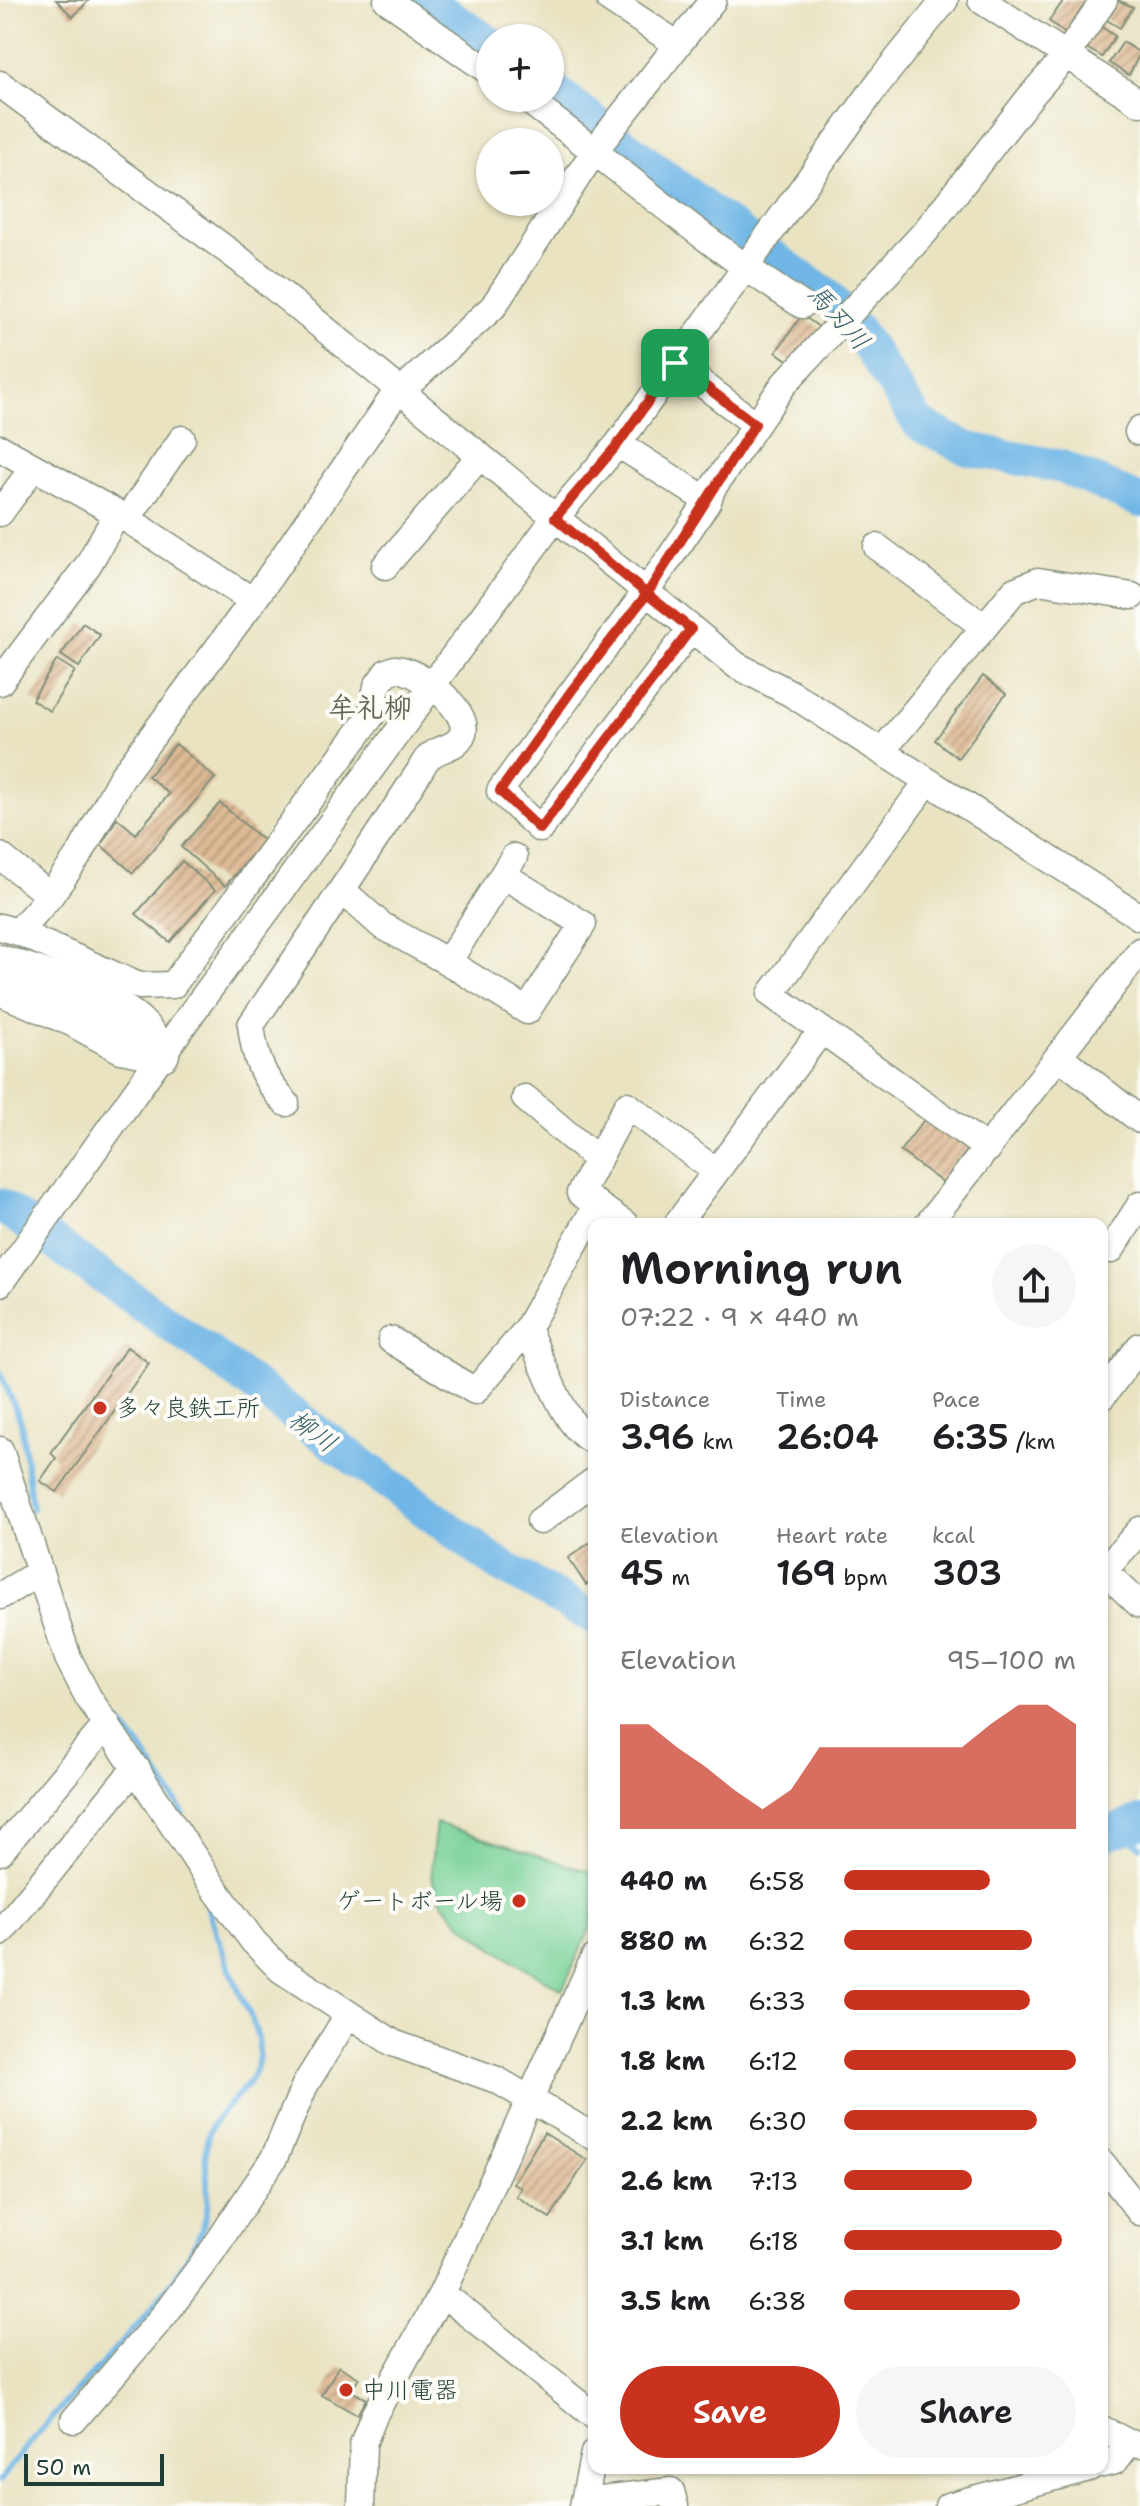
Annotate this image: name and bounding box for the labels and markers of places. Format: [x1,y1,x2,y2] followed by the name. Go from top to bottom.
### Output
[641,329,709,397] pin
[116,1392,260,1424] place label: 多々良鉄工所
[91,1399,109,1417] marker: 多々良鉄工所
[336,1885,503,1917] place label: ゲートボール場
[510,1892,528,1910] marker: ゲートボール場
[362,2374,458,2406] place label: 中川電器
[337,2381,355,2399] marker: 中川電器

